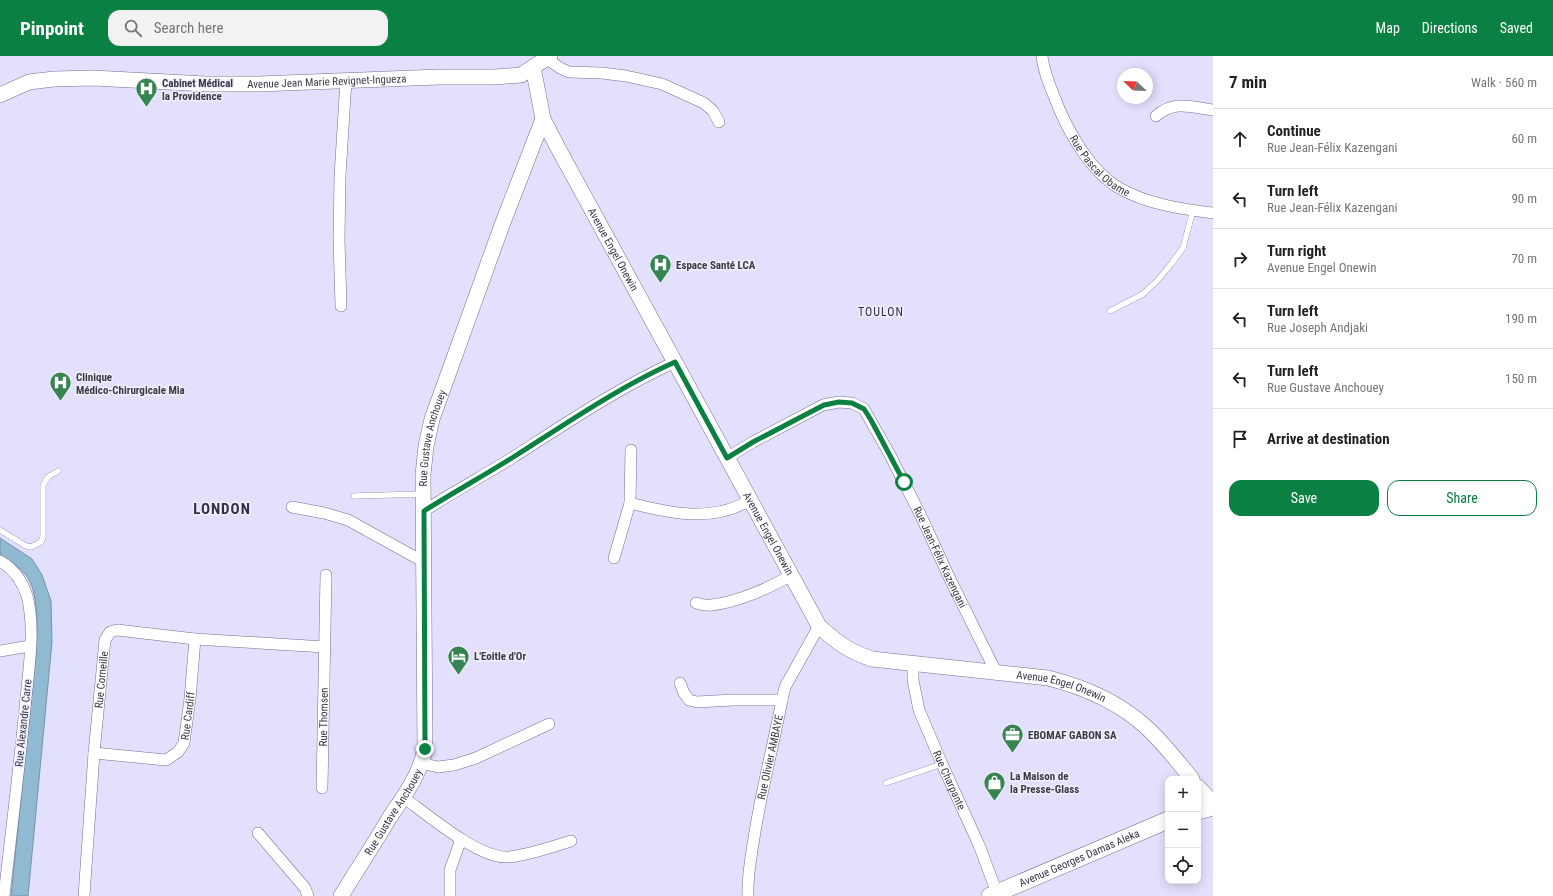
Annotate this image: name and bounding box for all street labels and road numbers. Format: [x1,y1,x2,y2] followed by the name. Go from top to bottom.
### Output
[247,72,407,91] street label: Avenue Jean Marie Revignet-Ingueza
[1067,133,1132,199] street label: Rue Pascal Obame
[585,206,641,293] street label: Avenue Engel Onewin
[417,388,449,487] street label: Rue Gustave Anchouey
[740,490,796,578] street label: Avenue Engel Onewin
[910,504,969,610] street label: Rue Jean-Félix Kazengani
[92,651,111,709] street label: Rue Corneille
[1016,669,1108,705] street label: Avenue Engel Onewin
[12,679,35,767] street label: Rue Alexandre Carre
[317,687,331,747] street label: Rue Thomsen
[178,691,198,741] street label: Rue Cardiff
[755,713,786,801] street label: Rue Olivier AMBAYE
[930,749,968,812] street label: Rue Charpante
[362,767,425,858] street label: Rue Gustave Anchouey
[1017,827,1142,890] street label: Avenue Georges Damas Aleka

